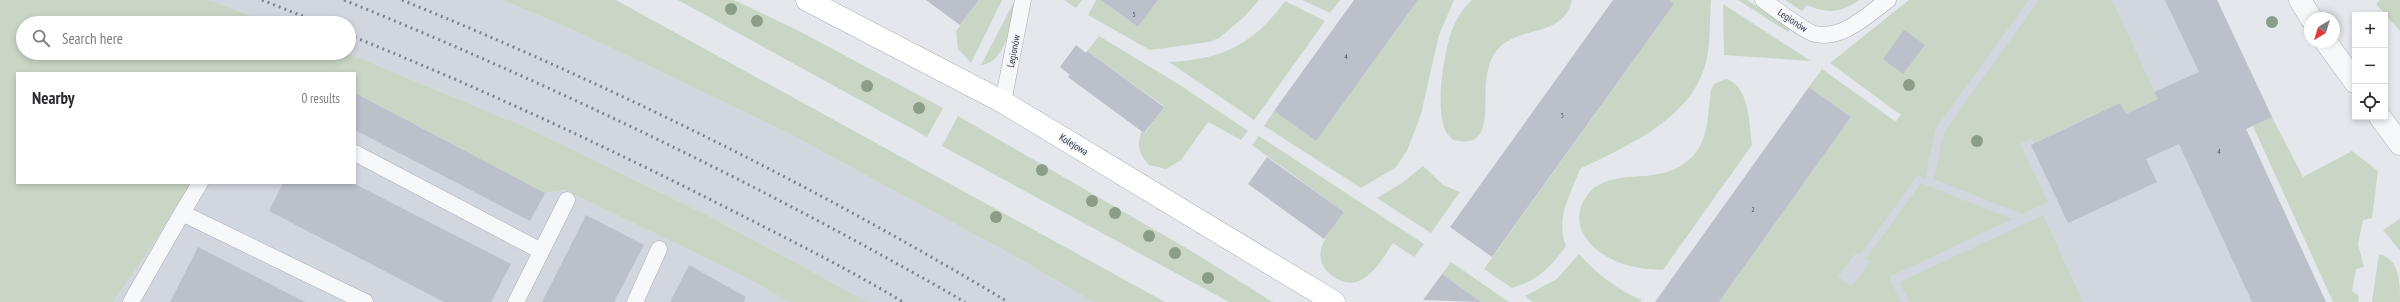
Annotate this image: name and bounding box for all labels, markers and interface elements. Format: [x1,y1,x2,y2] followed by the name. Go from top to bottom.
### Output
[1775,6,1810,35] street label: Legionów
[1132,9,1136,19] house number: 5
[2304,12,2340,48] north arrow
[2352,12,2388,120] map controls
[2352,12,2388,48] button: +
[16,16,356,60] search box
[30,27,52,49] icon: search
[62,29,123,48] text: Search here
[1004,34,1023,69] street label: Legionów
[2352,48,2388,84] button: −
[1344,51,1348,61] house number: 4
[2352,84,2388,120] button: locate
[32,87,75,109] text: Nearby
[301,90,340,107] text: 0 results
[1560,110,1564,120] house number: 3
[1057,131,1091,158] street label: Kolejowa
[2217,146,2221,156] house number: 4
[1751,204,1755,214] house number: 2

